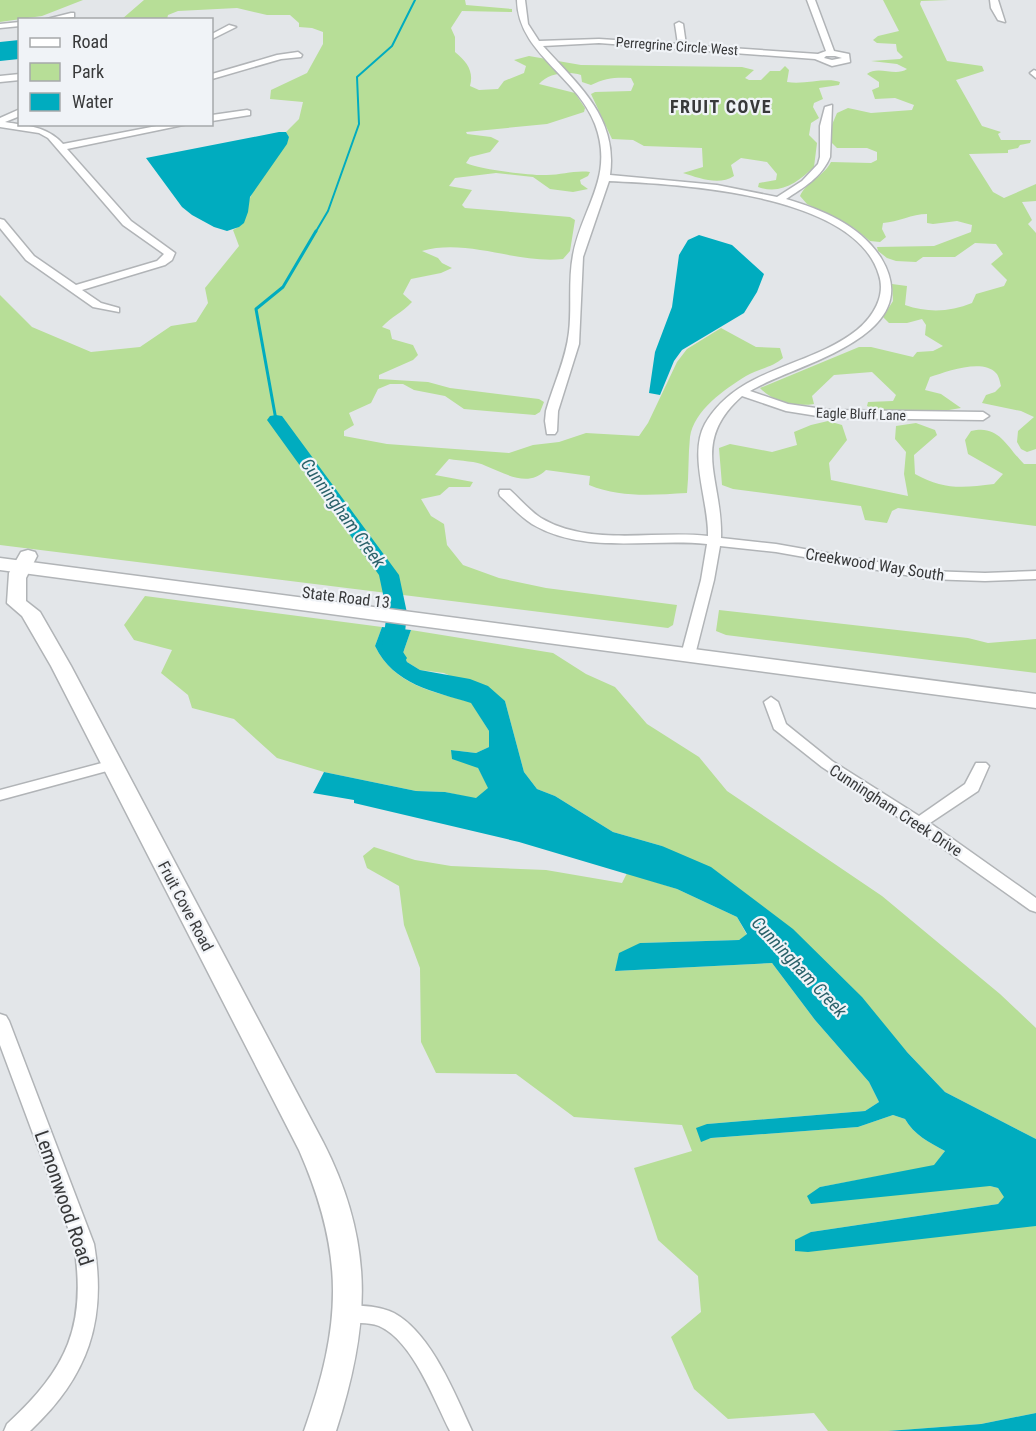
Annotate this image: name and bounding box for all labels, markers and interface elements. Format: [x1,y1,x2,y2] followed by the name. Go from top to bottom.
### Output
[18,18,213,126] legend
[72,31,108,52] text: Road
[615,34,739,58] street label: Perregrine Circle West
[72,61,104,82] text: Park
[72,91,114,112] text: Water
[670,96,772,117] district label: FRUIT COVE
[816,404,907,424] street label: Eagle Bluff Lane
[297,454,391,572] water label: Cunningham Creek
[804,544,946,585] street label: Creekwood Way South
[301,583,391,612] street label: State Road 13
[826,760,966,860] street label: Cunningham Creek Drive
[154,858,217,954] street label: Fruit Cove Road
[747,912,852,1022] water label: Cunningham Creek
[30,1127,98,1269] street label: Lemonwood Road

